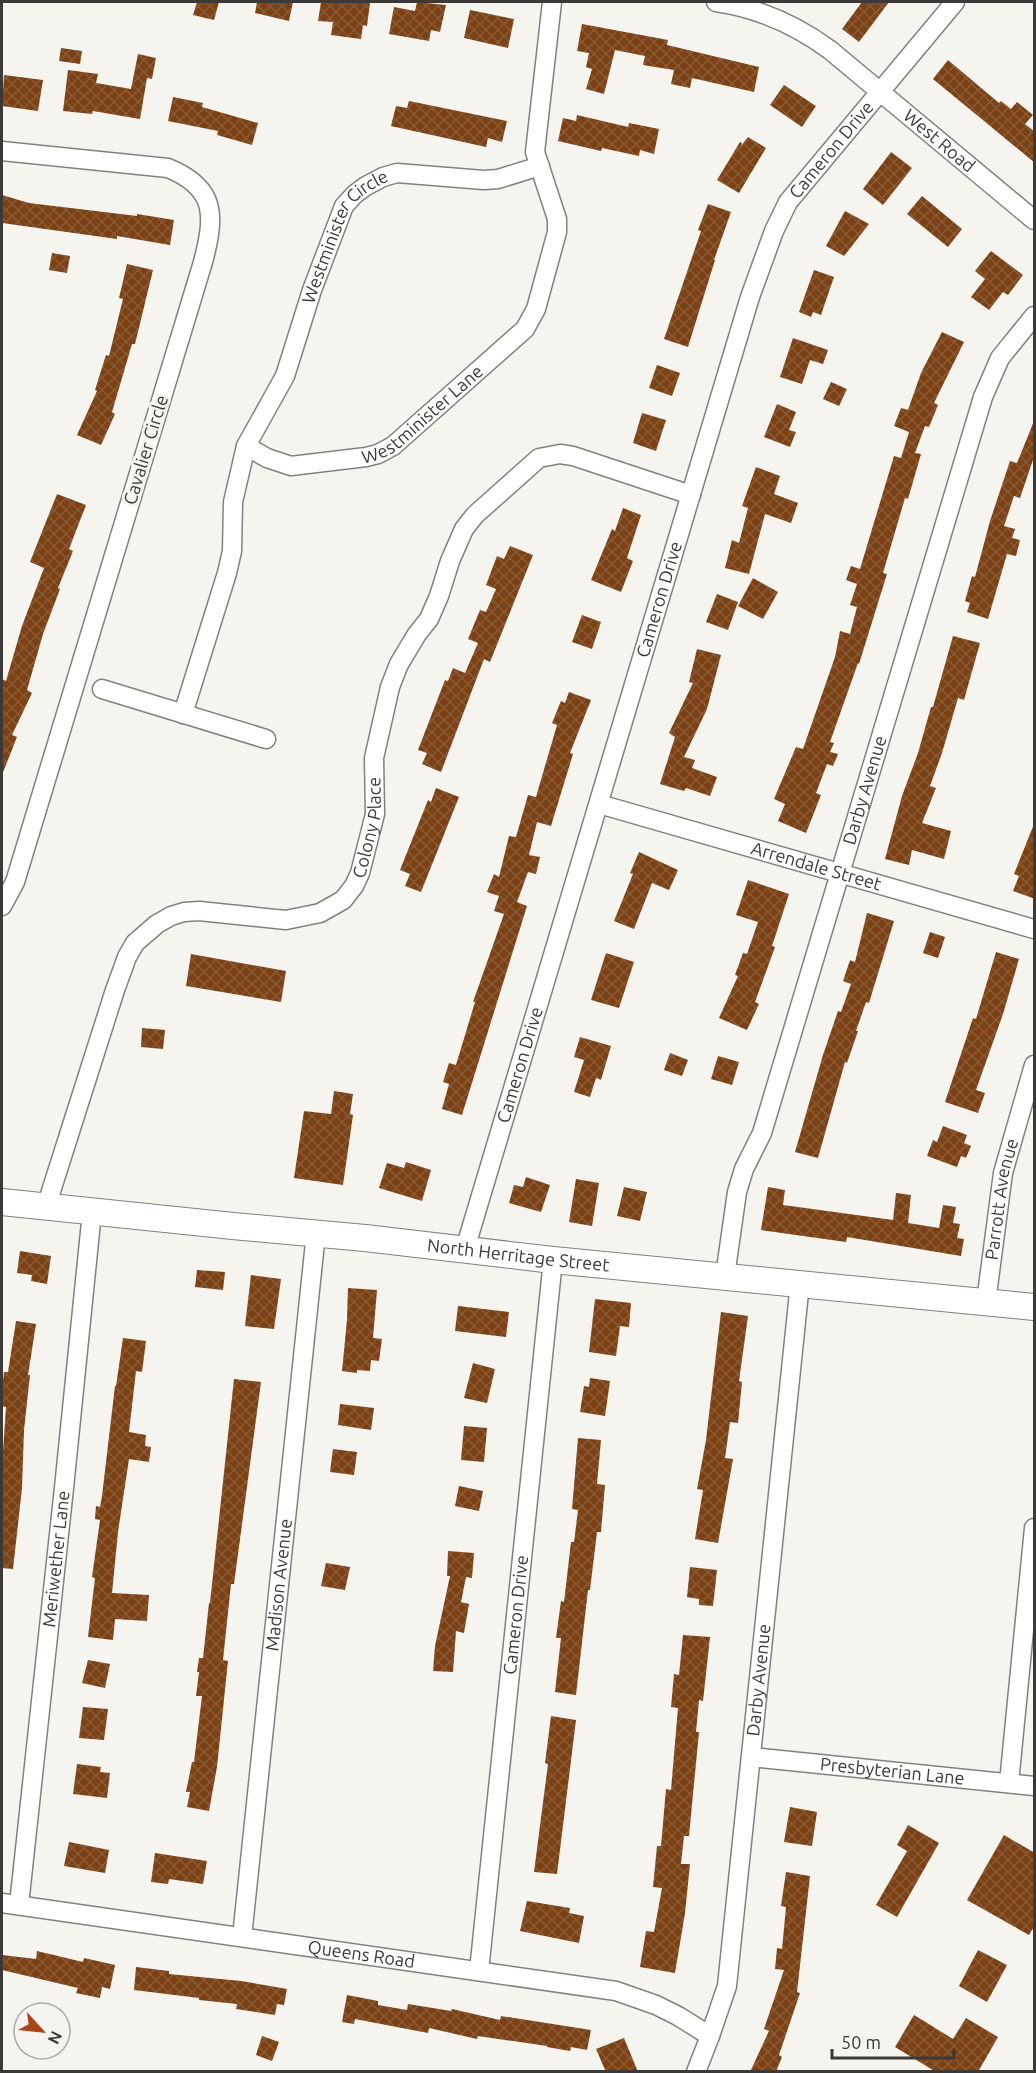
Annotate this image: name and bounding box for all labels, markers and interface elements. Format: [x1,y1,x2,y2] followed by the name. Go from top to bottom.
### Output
[785,97,877,202] street label: Cameron Drive
[900,105,980,176] street label: West Road
[297,165,391,306] street label: Westminister Circle
[359,360,486,467] street label: Westminister Lane
[119,393,171,507] street label: Cavalier Circle
[632,539,685,660] street label: Cameron Drive
[838,733,890,847] street label: Darby Avenue
[348,777,385,880] street label: Colony Place
[749,837,884,894] street label: Arrendale Street
[492,1004,546,1125] street label: Cameron Drive
[981,1136,1021,1261] street label: Parrott Avenue
[426,1234,610,1274] street label: North Herritage Street
[38,1489,73,1628] street label: Meriwether Lane
[261,1518,295,1652] street label: Madison Avenue
[499,1554,531,1676] street label: Cameron Drive
[742,1623,774,1737] street label: Darby Avenue
[819,1753,966,1788] street label: Presbyterian Lane
[307,1936,416,1971] street label: Queens Road
[12,2001,72,2061] north arrow
[832,2022,954,2060] scale bar
[45,2028,66,2047] text: N
[841,2032,881,2052] text: 50 m

